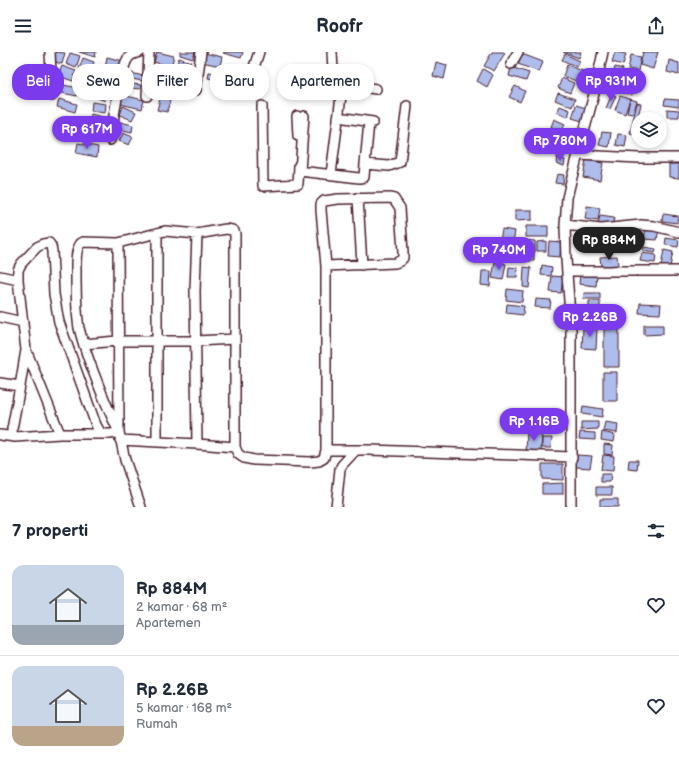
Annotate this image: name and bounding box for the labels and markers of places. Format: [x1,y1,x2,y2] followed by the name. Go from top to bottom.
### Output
[574,68,648,102] pin: Rp 931M
[50,116,124,150] pin: Rp 617M
[523,128,597,162] pin: Rp 780M
[572,227,646,261] pin: Rp 884M
[462,237,536,271] pin: Rp 740M
[549,304,631,338] pin: Rp 2.26B
[493,408,575,442] pin: Rp 1.16B

